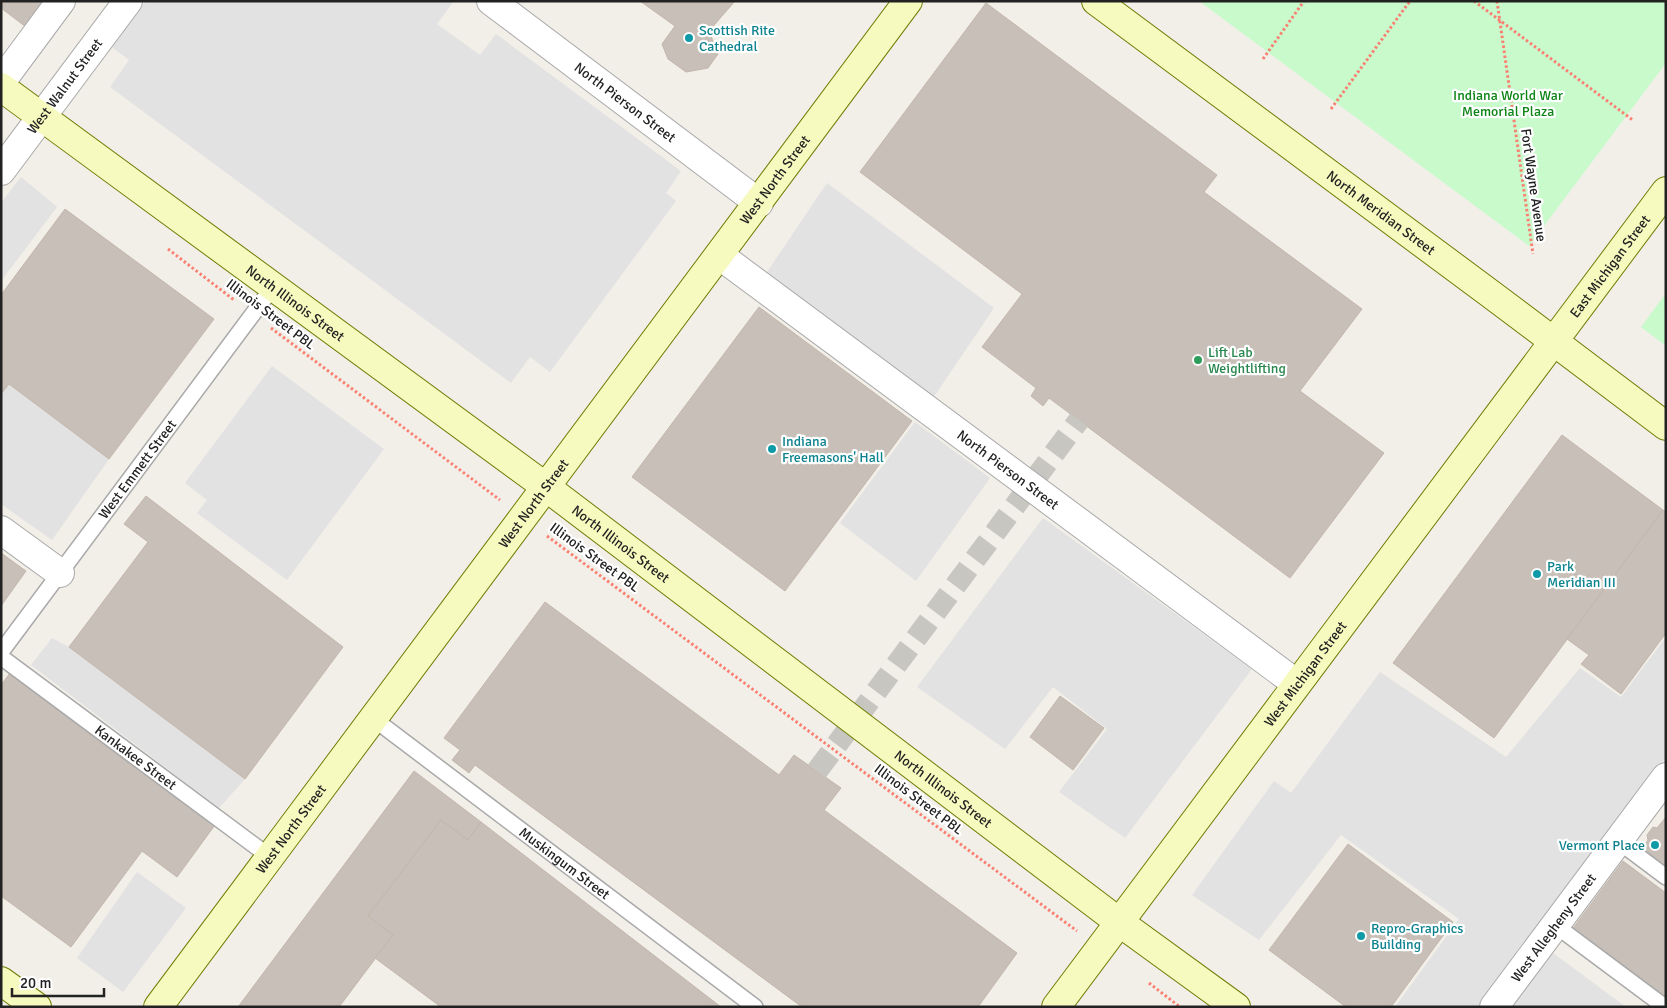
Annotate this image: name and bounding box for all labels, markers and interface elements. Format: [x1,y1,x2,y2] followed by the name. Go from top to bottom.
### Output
[699,22,775,55] place label: Scottish Rite Cathedral
[683,32,695,44] marker: Scottish Rite Cathedral
[24,35,106,138] street label: West Walnut Street
[571,59,679,146] street label: North Pierson Street
[1453,87,1564,120] park label: Indiana World War Memorial Plaza
[1517,127,1550,243] street label: Fort Wayne Avenue
[736,132,814,228] street label: West North Street
[1323,167,1438,259] street label: North Meridian Street
[1566,212,1654,321] street label: East Michigan Street
[242,262,348,345] street label: North Illinois Street
[223,275,319,353] street label: Illinois Street PBL
[1208,344,1286,377] place label: Lift Lab Weightlifting
[1192,354,1204,366] marker: Lift Lab Weightlifting
[95,417,180,522] street label: West Emmett Street
[954,427,1062,513] street label: North Pierson Street
[782,433,884,466] place label: Indiana Freemasons' Hall
[766,443,778,455] marker: Indiana Freemasons' Hall
[495,456,573,552] street label: West North Street
[568,502,673,587] street label: North Illinois Street
[546,519,643,596] street label: Illinois Street PBL
[1547,558,1616,591] place label: Park Meridian III
[1531,568,1543,580] marker: Park Meridian III
[1261,618,1350,730] street label: West Michigan Street
[91,722,180,794] street label: Kankakee Street
[891,747,995,832] street label: North Illinois Street
[871,760,967,838] street label: Illinois Street PBL
[252,781,330,877] street label: West North Street
[516,824,613,903] street label: Muskingum Street
[1559,837,1645,854] place label: Vermont Place
[1649,839,1661,851] marker: Vermont Place
[1508,870,1600,986] street label: West Allegheny Street
[1371,920,1463,953] place label: Repro-Graphics Building
[1355,930,1367,942] marker: Repro-Graphics Building
[12,966,105,998] scale bar
[20,974,51,992] text: 20 m

